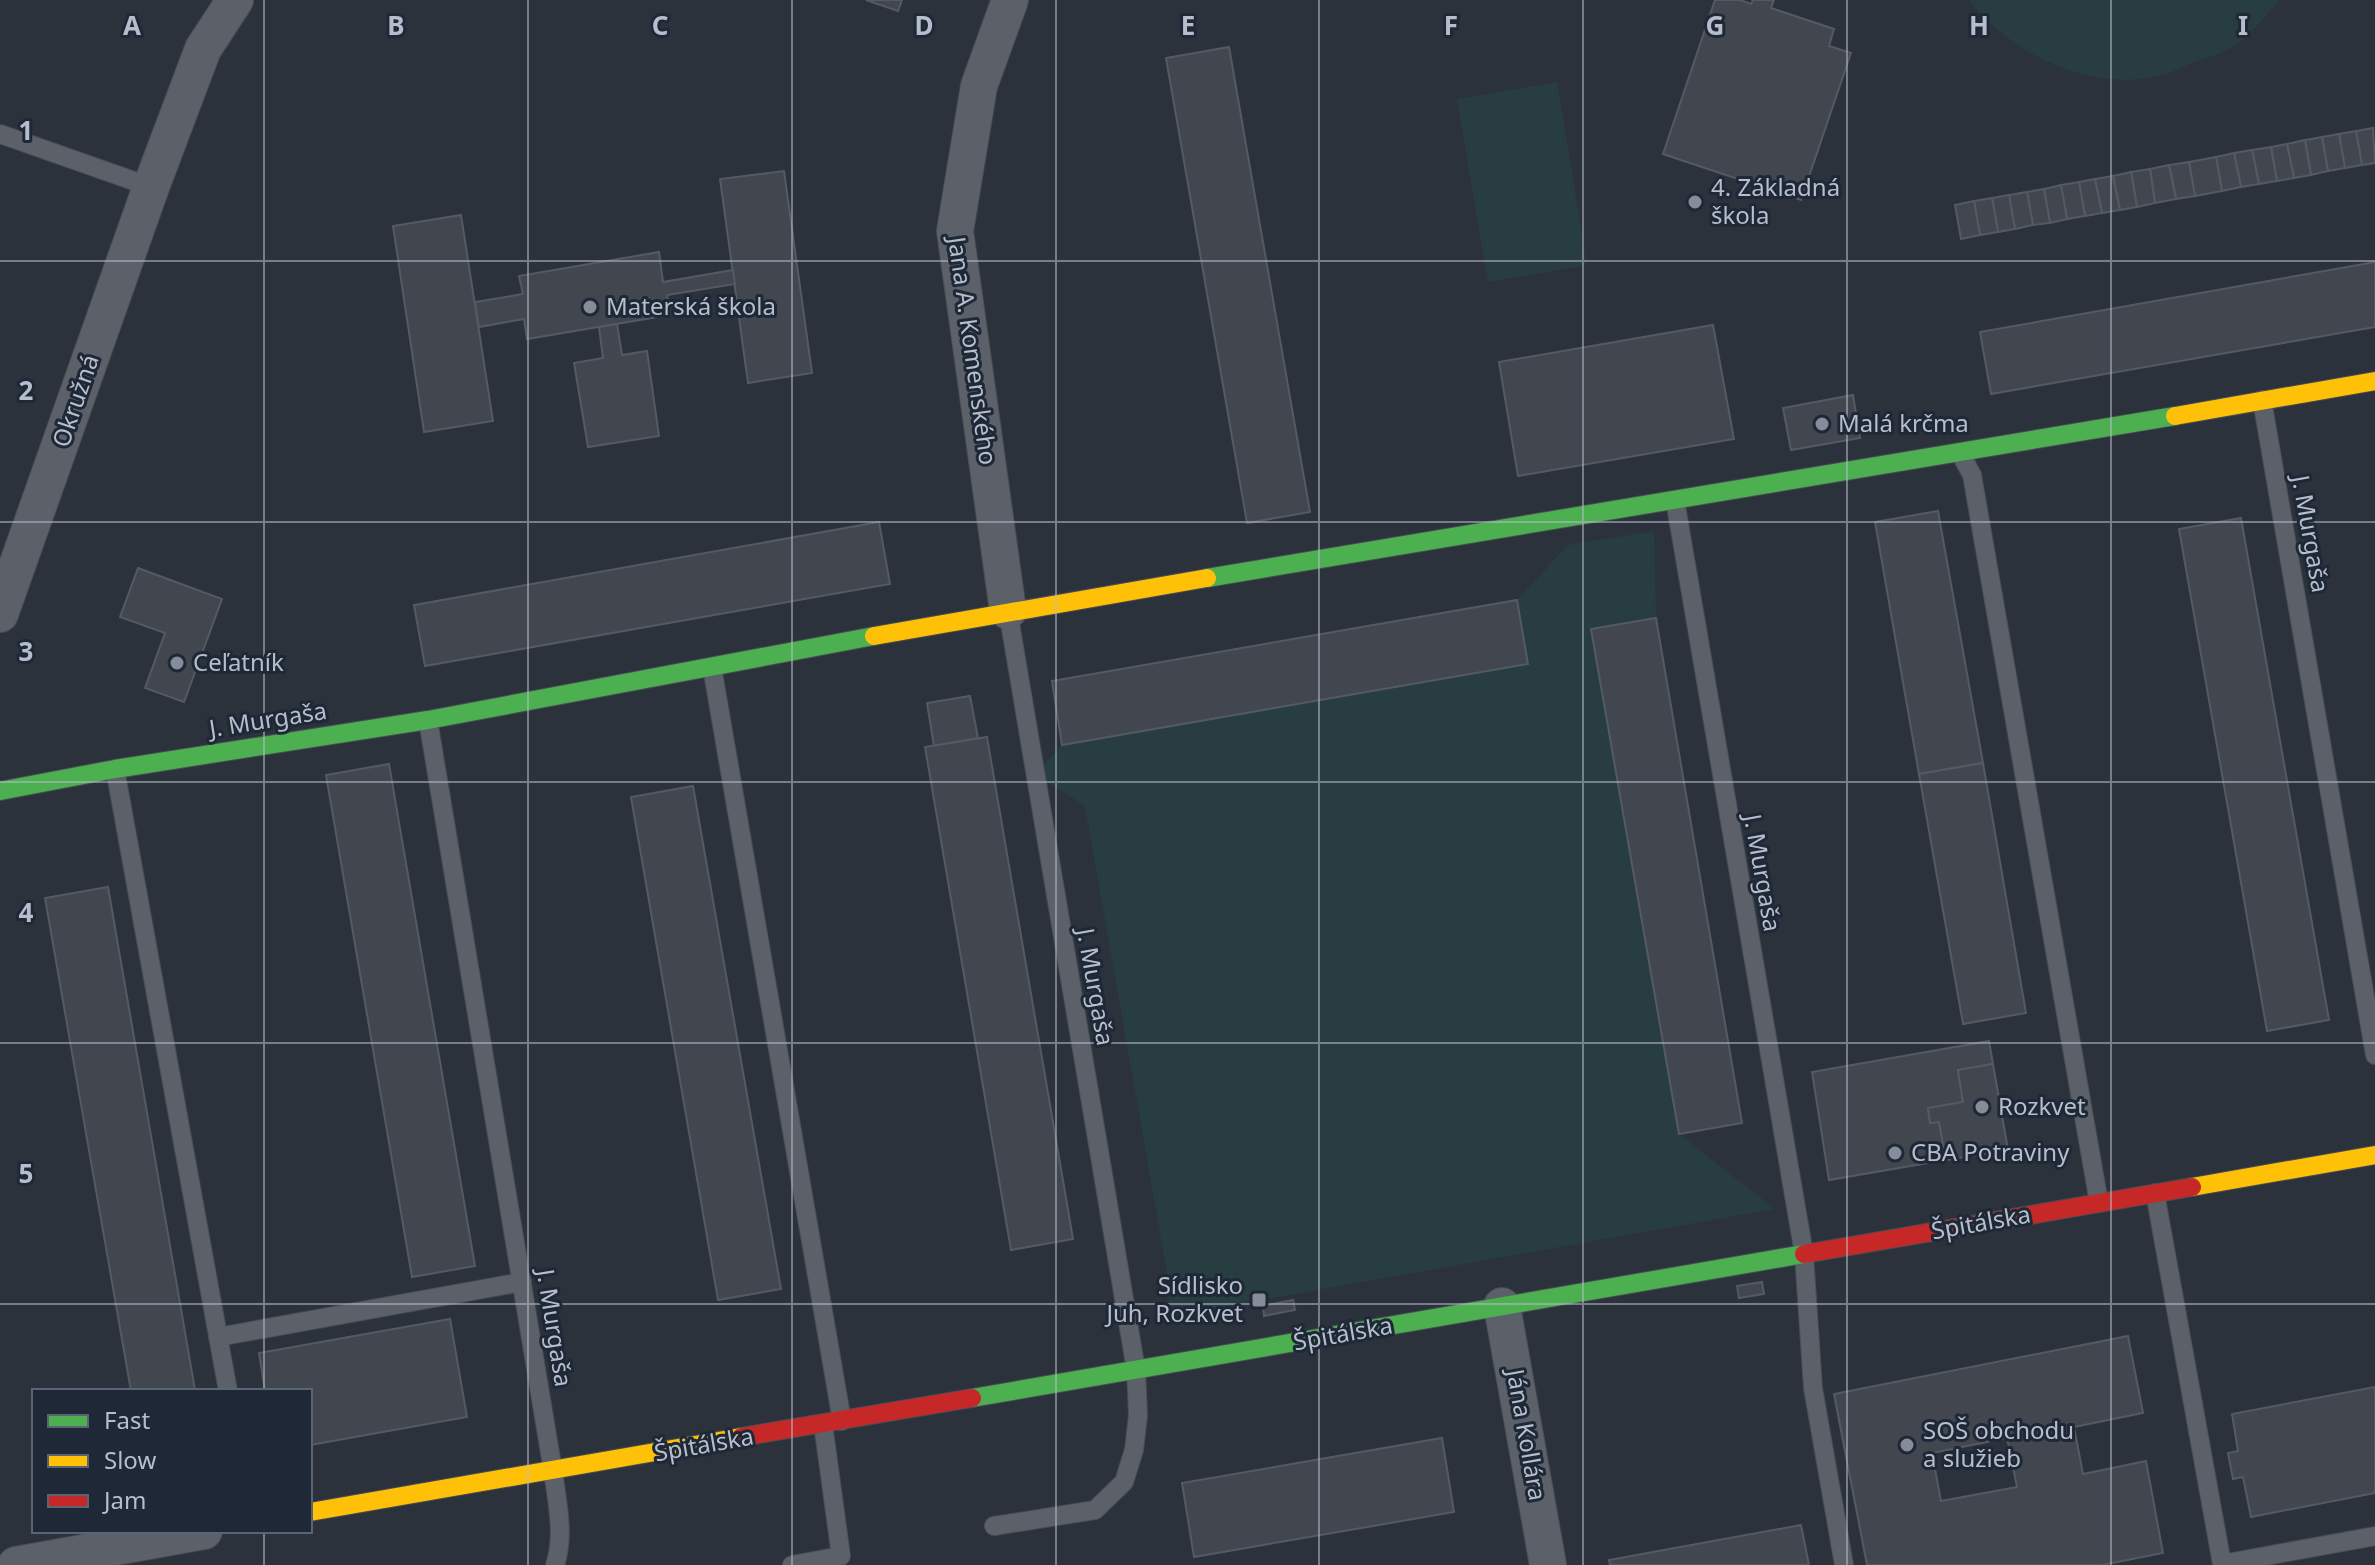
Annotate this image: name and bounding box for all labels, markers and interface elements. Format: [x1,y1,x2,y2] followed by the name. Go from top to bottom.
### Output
[123,7,141,43] text: A
[387,7,405,43] text: B
[652,7,668,43] text: C
[914,7,934,43] text: D
[1181,7,1195,43] text: E
[1444,7,1458,43] text: F
[1706,7,1724,43] text: G
[1969,7,1989,43] text: H
[2238,7,2248,43] text: I
[19,112,33,148] text: 1
[1711,170,1840,231] place label: 4. Základná škola
[1686,193,1704,211] marker: 4. Základná škola
[941,233,1006,467] street label: Jana A. Komenského
[606,289,776,322] place label: Materská škola
[581,298,599,316] marker: Materská škola
[43,350,106,451] street label: Okružná
[19,372,34,408] text: 2
[1838,406,1969,439] place label: Malá krčma
[1813,415,1831,433] marker: Malá krčma
[2285,470,2338,595] street label: J. Murgaša
[19,633,33,669] text: 3
[193,645,284,678] place label: Ceľatník
[168,654,186,672] marker: Ceľatník
[205,693,329,744] street label: J. Murgaša
[1737,809,1790,934] street label: J. Murgaša
[19,894,34,930] text: 4
[1070,923,1123,1048] street label: J. Murgaša
[1998,1089,2086,1122] place label: Rozkvet
[1973,1098,1991,1116] marker: Rozkvet
[1911,1135,2070,1168] place label: CBA Potraviny
[1886,1144,1904,1162] marker: CBA Potraviny
[19,1155,33,1191] text: 5
[1929,1197,2033,1246] street label: Špitálska
[530,1265,581,1389] street label: J. Murgaša
[1104,1268,1243,1329] place label: Sídlisko Juh, Rozkvet
[1250,1291,1268,1309] marker: Sídlisko Juh, Rozkvet
[1291,1308,1395,1357] street label: Špitálska
[1499,1365,1555,1503] street label: Jána Kollára
[32,1389,312,1533] legend
[104,1403,150,1436] text: Fast
[1923,1413,2074,1474] place label: SOŠ obchodu a služieb
[652,1419,756,1468] street label: Špitálska
[1898,1436,1916,1454] marker: SOŠ obchodu a služieb
[104,1443,156,1476] text: Slow
[102,1483,146,1516] text: Jam

